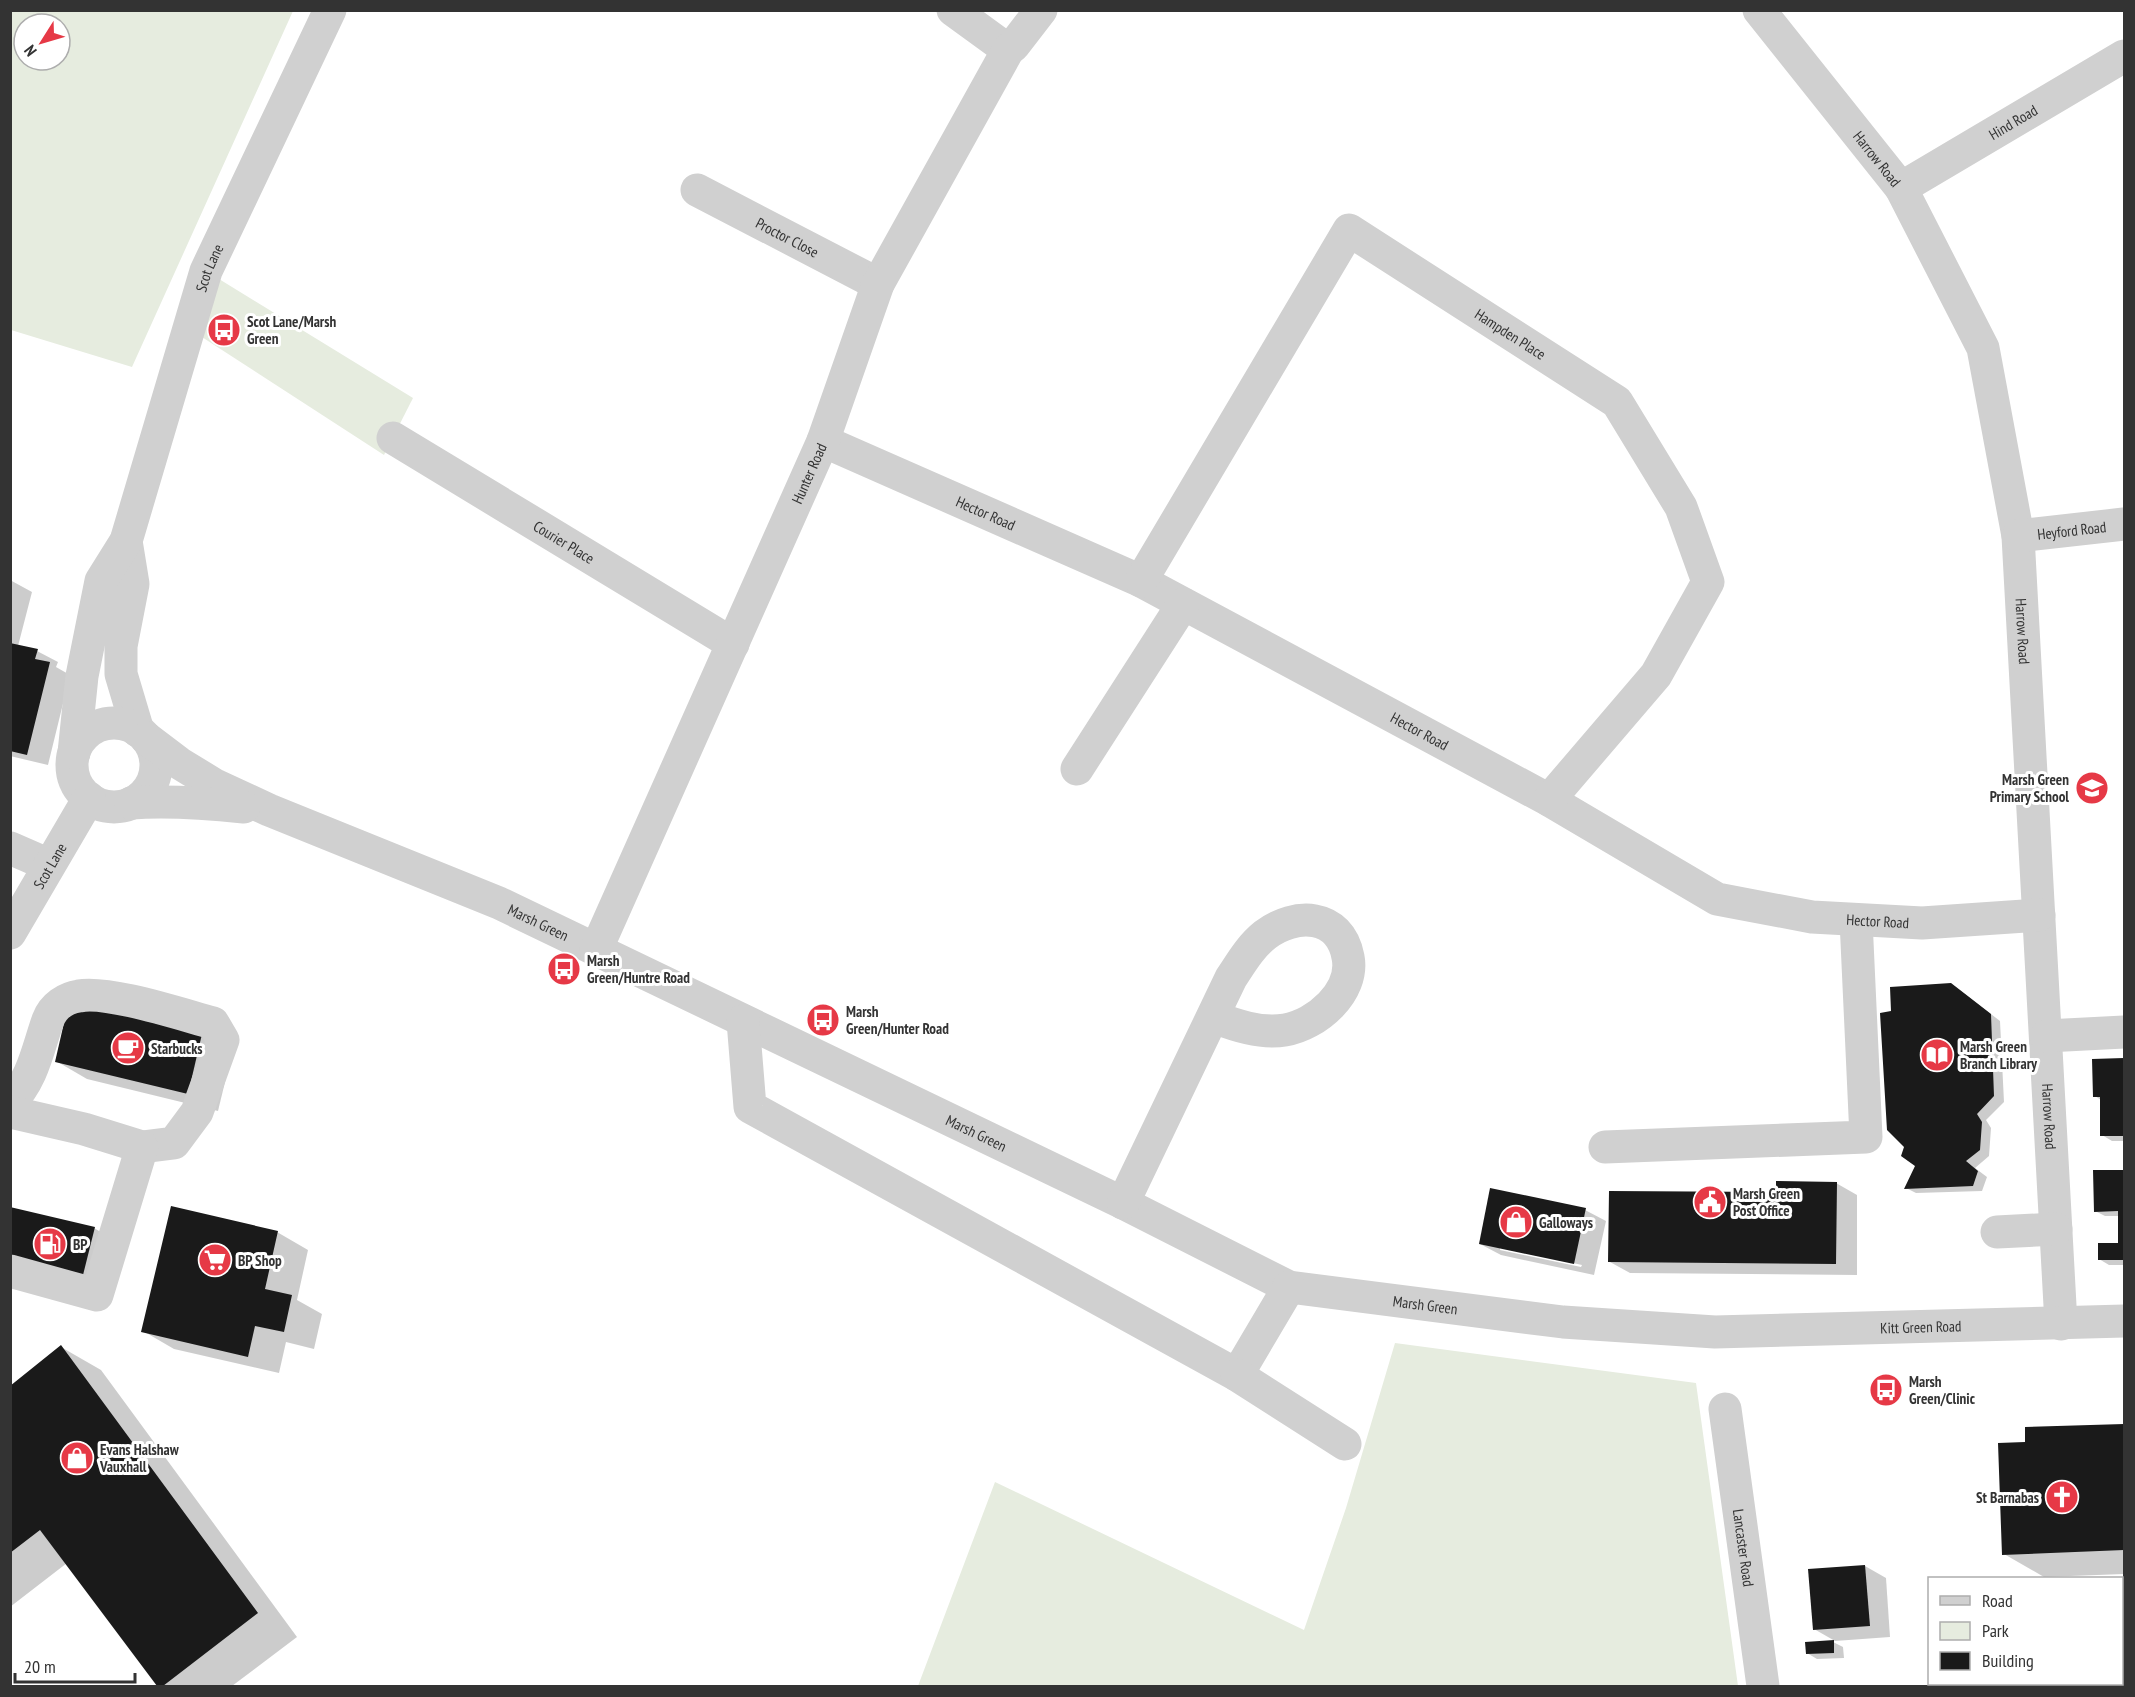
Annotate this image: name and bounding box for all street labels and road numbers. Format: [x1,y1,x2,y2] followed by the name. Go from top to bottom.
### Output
[1985,100,2041,144] street label: Hind Road
[1849,127,1906,190] street label: Harrow Road
[753,213,822,261] street label: Proctor Close
[191,241,227,294] street label: Scot Lane
[1472,304,1550,363] street label: Hampden Place
[787,440,830,506] street label: Hunter Road
[953,491,1019,534] street label: Hector Road
[530,516,598,567] street label: Courier Place
[2036,517,2107,543] street label: Heyford Road
[2012,598,2034,665] street label: Harrow Road
[1388,707,1452,754] street label: Hector Road
[29,839,70,892] street label: Scot Lane
[505,899,572,945] street label: Marsh Green
[1846,909,1910,932] street label: Hector Road
[2038,1083,2061,1150] street label: Harrow Road
[943,1110,1010,1155] street label: Marsh Green
[1392,1291,1459,1318] street label: Marsh Green
[1880,1316,1962,1337] street label: Kitt Green Road
[1729,1508,1759,1588] street label: Lancaster Road

